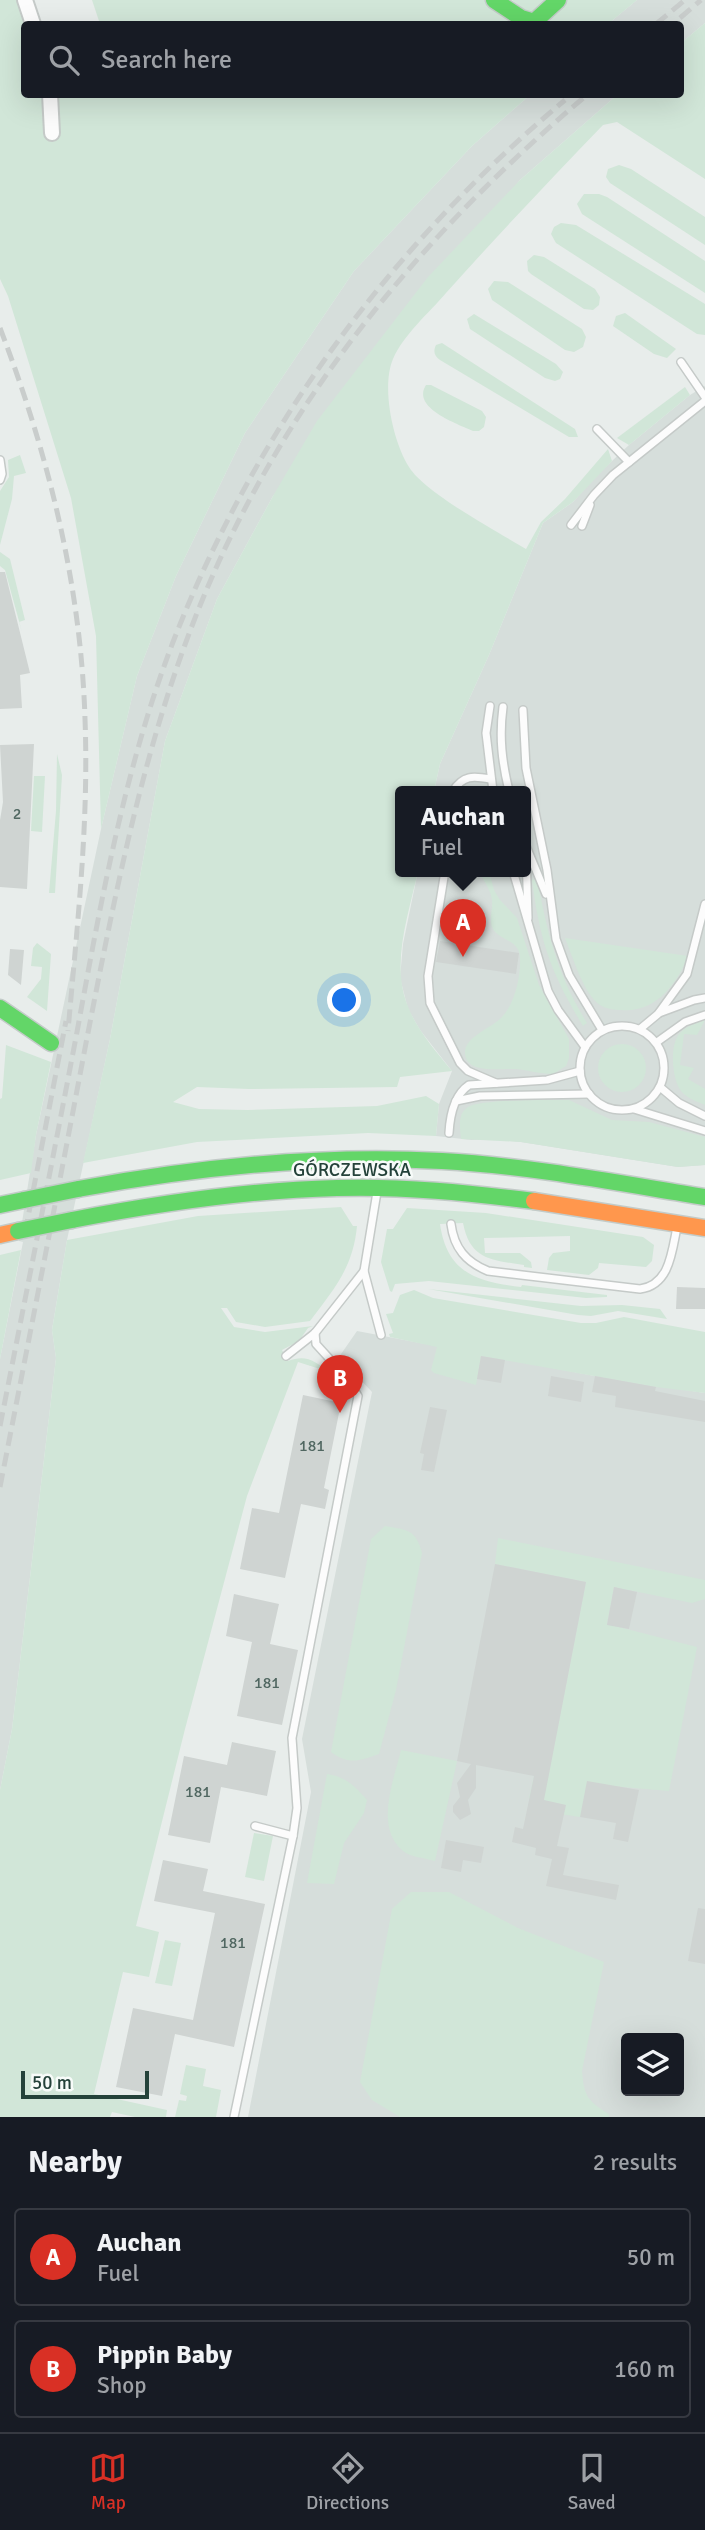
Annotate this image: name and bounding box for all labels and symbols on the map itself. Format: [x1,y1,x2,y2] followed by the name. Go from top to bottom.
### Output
[13,804,21,824] house number: 2
[440,899,486,957] pin: A
[327,983,361,1017] your location
[293,1158,411,1182] street label: GÓRCZEWSKA
[317,1355,363,1413] pin: B
[299,1436,325,1456] house number: 181
[254,1673,280,1693] house number: 181
[185,1782,211,1802] house number: 181
[220,1933,246,1953] house number: 181
[21,2068,149,2100] scale bar

